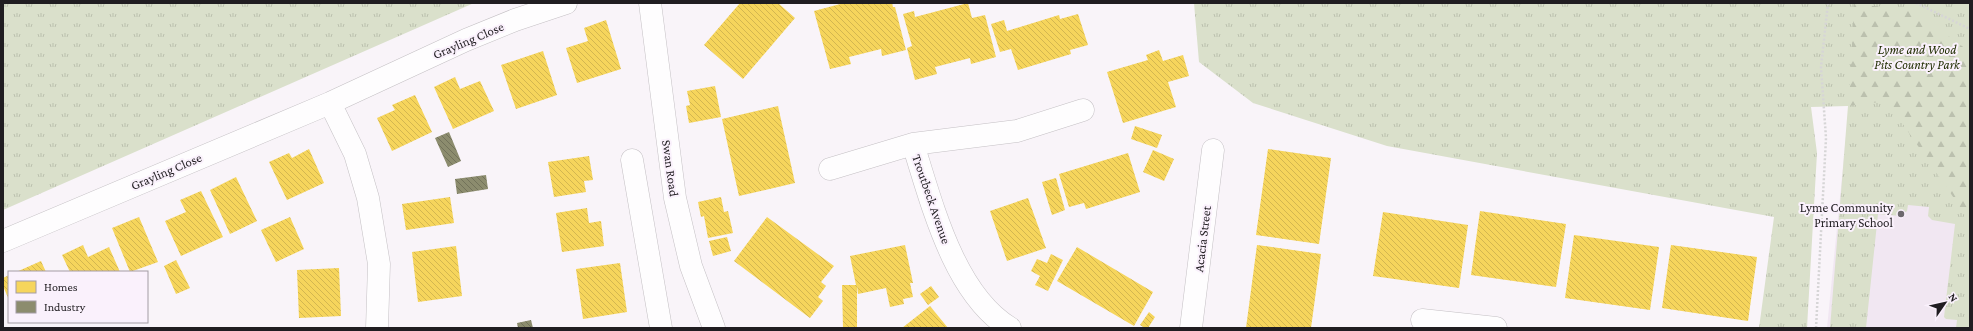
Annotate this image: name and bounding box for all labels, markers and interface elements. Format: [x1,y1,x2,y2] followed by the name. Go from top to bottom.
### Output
[431,19,506,62] street label: Grayling Close
[1874,42,1961,72] park label: Lyme and Wood Pits Country Park
[659,139,682,198] street label: Swan Road
[129,150,204,193] street label: Grayling Close
[909,152,954,246] street label: Troutbeck Avenue
[1800,200,1894,230] place label: Lyme Community Primary School
[1191,204,1214,273] street label: Acacia Street
[1896,209,1906,219] marker: Lyme Community Primary School
[8,271,148,323] legend
[44,280,78,294] text: Homes
[1925,283,1965,323] north arrow
[1946,291,1961,304] text: N
[44,300,86,314] text: Industry

